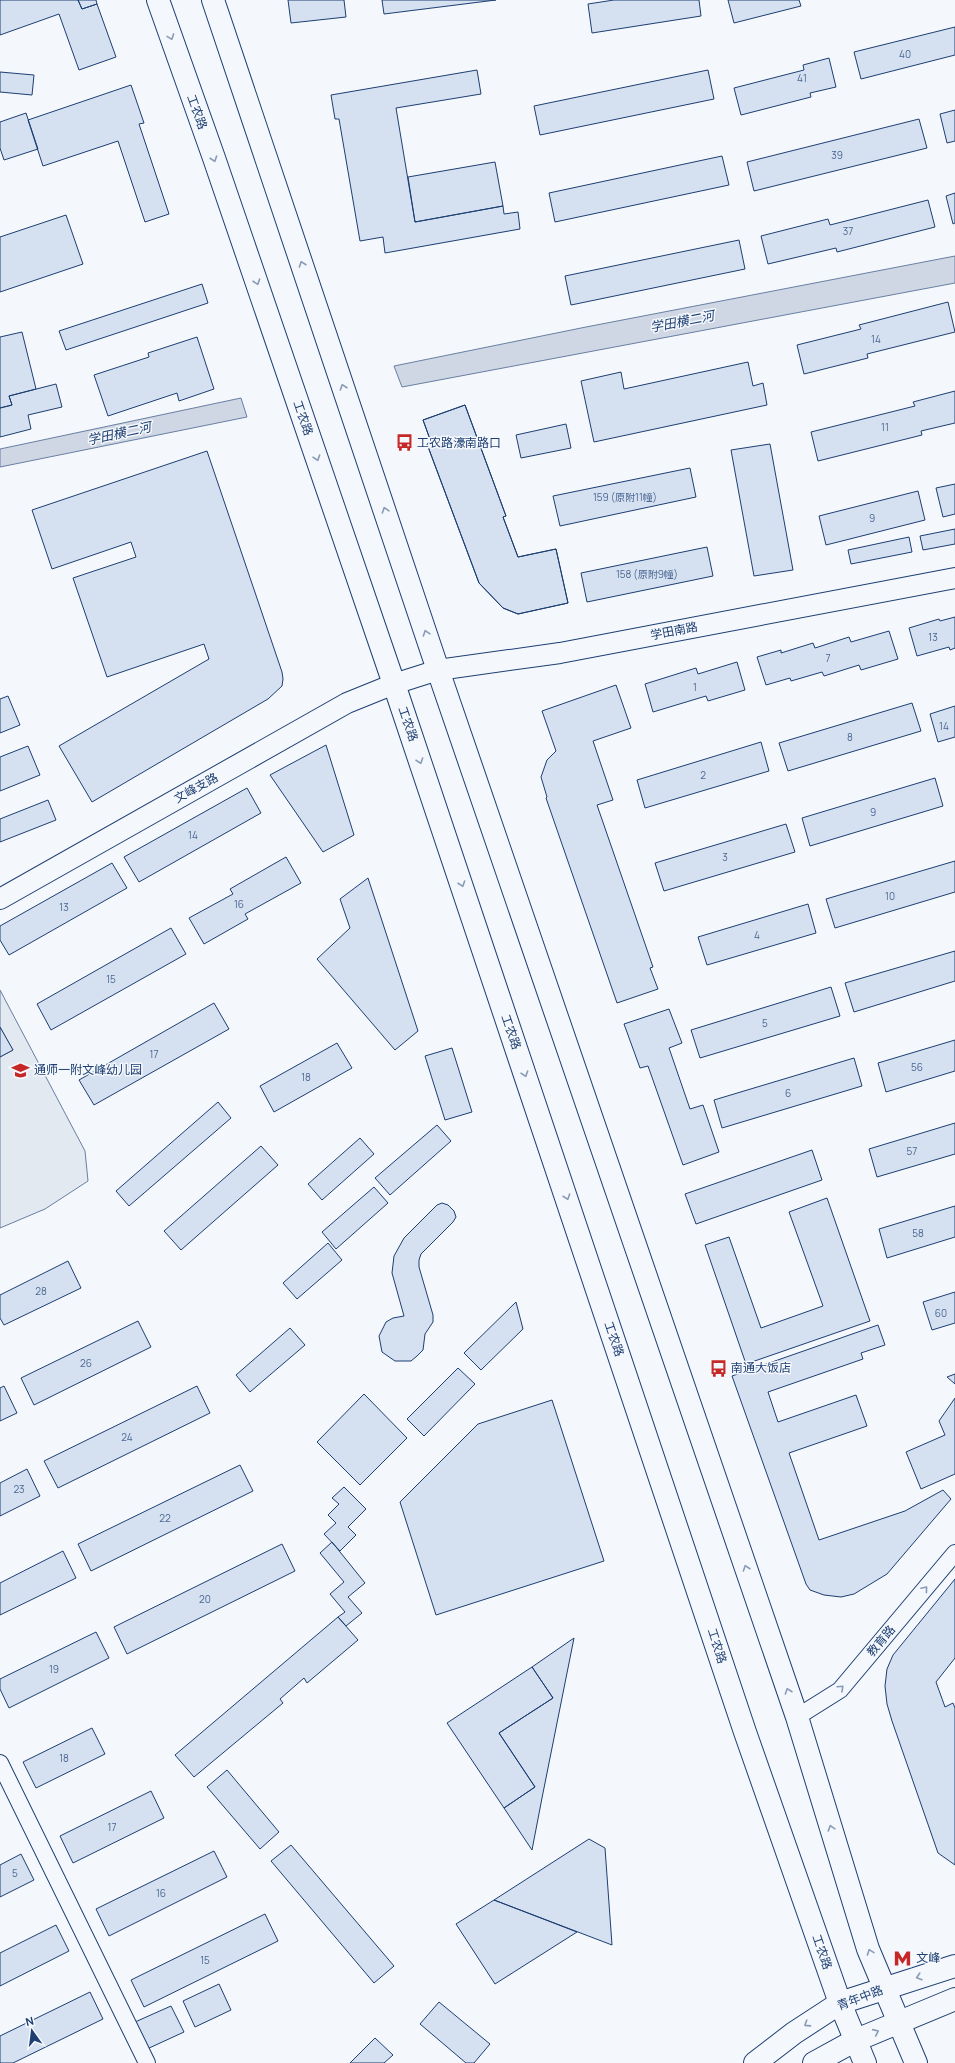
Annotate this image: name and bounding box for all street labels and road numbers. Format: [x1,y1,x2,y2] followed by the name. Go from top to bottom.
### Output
[183,92,212,132] street label: 工农路
[290,398,317,438] street label: 工农路
[649,618,699,643] street label: 学田南路
[395,704,422,744] street label: 工农路
[171,768,221,807] street label: 文峰支路
[498,1012,525,1052] street label: 工农路
[601,1319,628,1359] street label: 工农路
[863,1621,899,1660] street label: 教育路
[704,1626,731,1666] street label: 工农路
[809,1932,836,1972] street label: 工农路
[834,1981,885,2014] street label: 青年中路

